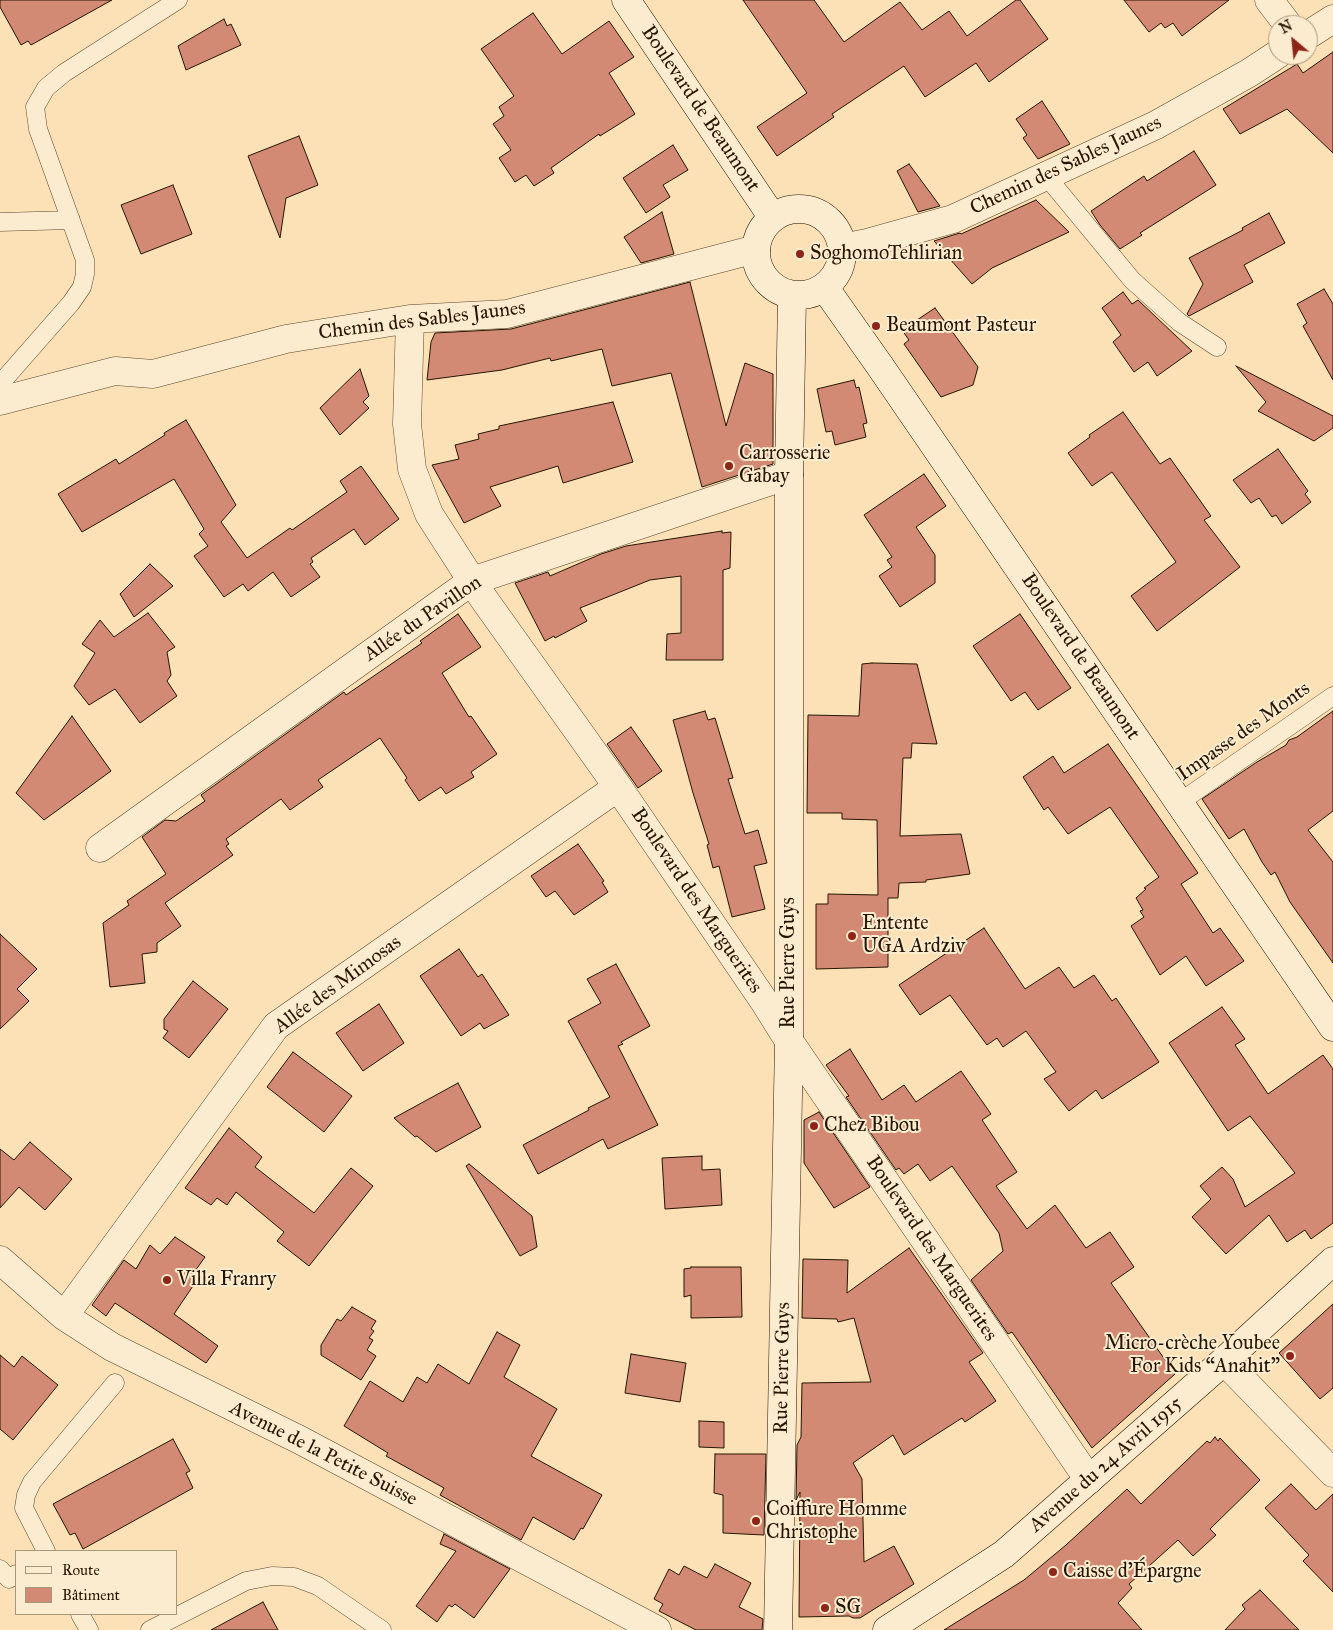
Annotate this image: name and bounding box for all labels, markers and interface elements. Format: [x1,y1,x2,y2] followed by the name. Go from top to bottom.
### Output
[1268,15,1318,65] north arrow
[1277,17,1295,37] text: N
[635,21,765,197] street label: Boulevard de Beaumont
[966,111,1166,221] street label: Chemin des Sables Jaunes
[810,242,962,266] place label: SoghomoTehlirian
[794,248,806,260] marker: SoghomoTehlirian
[317,296,527,346] street label: Chemin des Sables Jaunes
[886,314,1036,338] place label: Beaumont Pasteur
[870,320,882,332] marker: Beaumont Pasteur
[739,442,830,489] place label: Carrosserie Gabay
[723,460,735,472] marker: Carrosserie Gabay
[1015,569,1145,745] street label: Boulevard de Beaumont
[360,571,486,667] street label: Allée du Pavillon
[1173,677,1315,787] street label: Impasse des Monts
[625,804,767,998] street label: Boulevard des Marguerites
[777,897,801,1029] street label: Rue Pierre Guys
[862,912,965,959] place label: Entente UGA Ardziv
[846,930,858,942] marker: Entente UGA Ardziv
[270,931,406,1039] street label: Allée des Mimosas
[824,1114,920,1138] place label: Chez Bibou
[808,1120,820,1132] marker: Chez Bibou
[860,1152,1002,1346] street label: Boulevard des Marguerites
[177,1268,276,1292] place label: Villa Franry
[161,1274,173,1286] marker: Villa Franry
[770,1302,796,1434] street label: Rue Pierre Guys
[1105,1332,1280,1379] place label: Micro-crèche Youbee For Kids “Anahit”
[1284,1350,1296,1362] marker: Micro-crèche Youbee For Kids “Anahit”
[1024,1392,1188,1538] street label: Avenue du 24 Avril 1915
[225,1396,421,1512] street label: Avenue de la Petite Suisse
[766,1498,907,1545] place label: Coiffure Homme Christophe
[750,1515,762,1527] marker: Coiffure Homme Christophe
[15,1550,178,1615] legend
[1063,1560,1202,1584] place label: Caisse d'Épargne
[62,1561,100,1579] text: Route
[1047,1566,1059,1578] marker: Caisse d'Épargne
[62,1586,120,1604] text: Bâtiment
[835,1596,861,1620] place label: SG
[819,1602,831,1614] marker: SG

